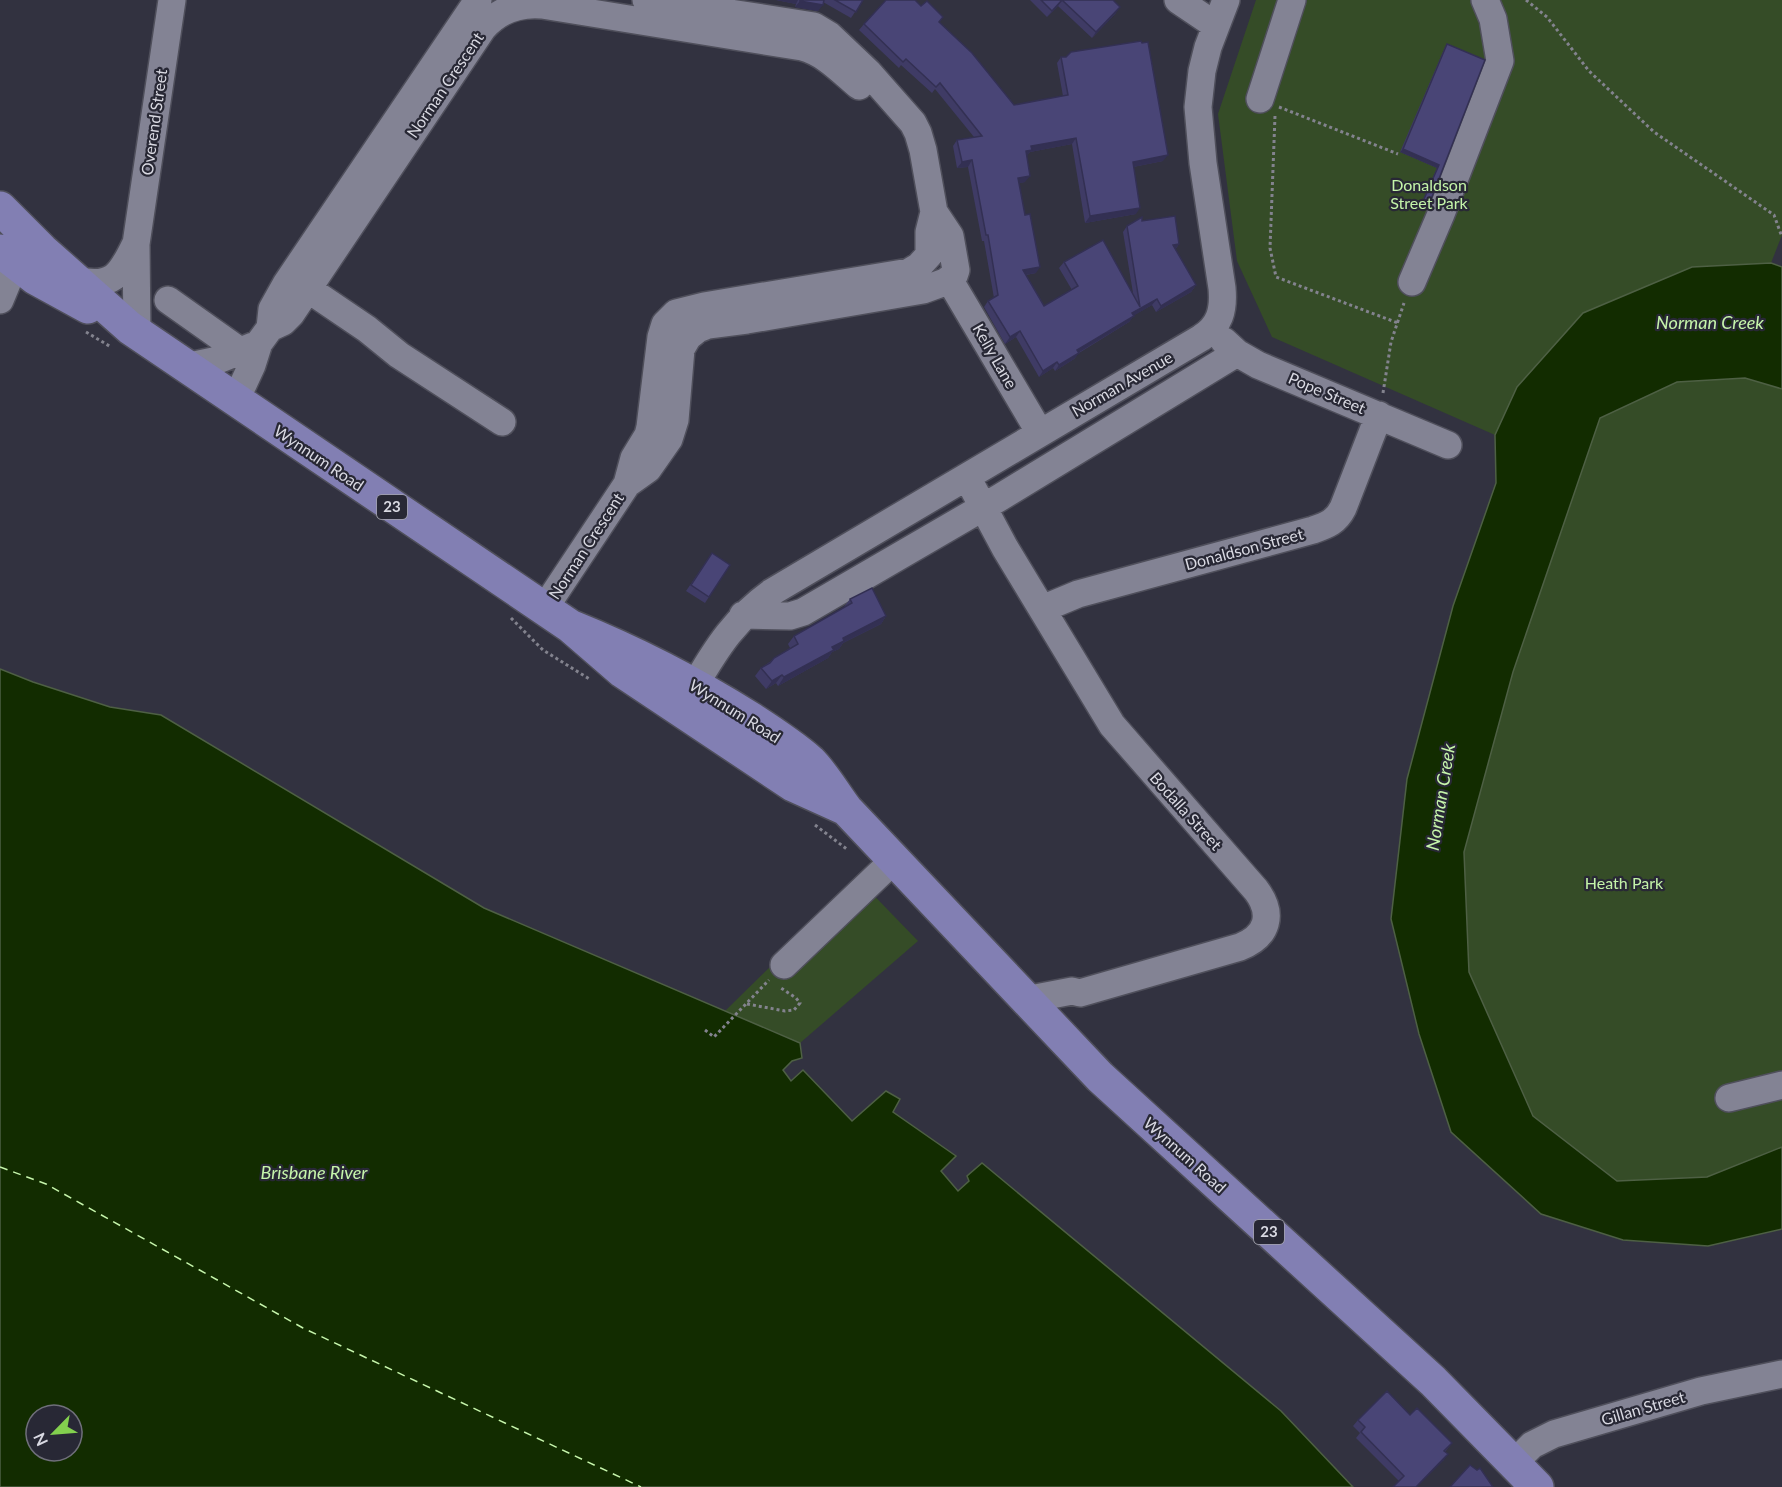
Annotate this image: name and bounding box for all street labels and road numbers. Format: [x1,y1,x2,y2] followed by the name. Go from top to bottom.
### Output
[402,28,487,141] street label: Norman Crescent
[137,67,170,176] street label: Overend Street
[969,320,1022,391] street label: Kelly Lane
[1068,347,1176,420] street label: Norman Avenue
[1286,368,1369,417] street label: Pope Street
[271,421,368,495] street label: Wynnum Road
[544,489,627,602] street label: Norman Crescent
[377,495,407,519] road number: 23
[1183,523,1305,573] street label: Donaldson Street
[686,675,784,746] street label: Wynnum Road
[1147,768,1226,854] street label: Bodalla Street
[1140,1113,1230,1197] street label: Wynnum Road
[1254,1220,1284,1244] road number: 23
[1599,1386,1687,1429] street label: Gillan Street

